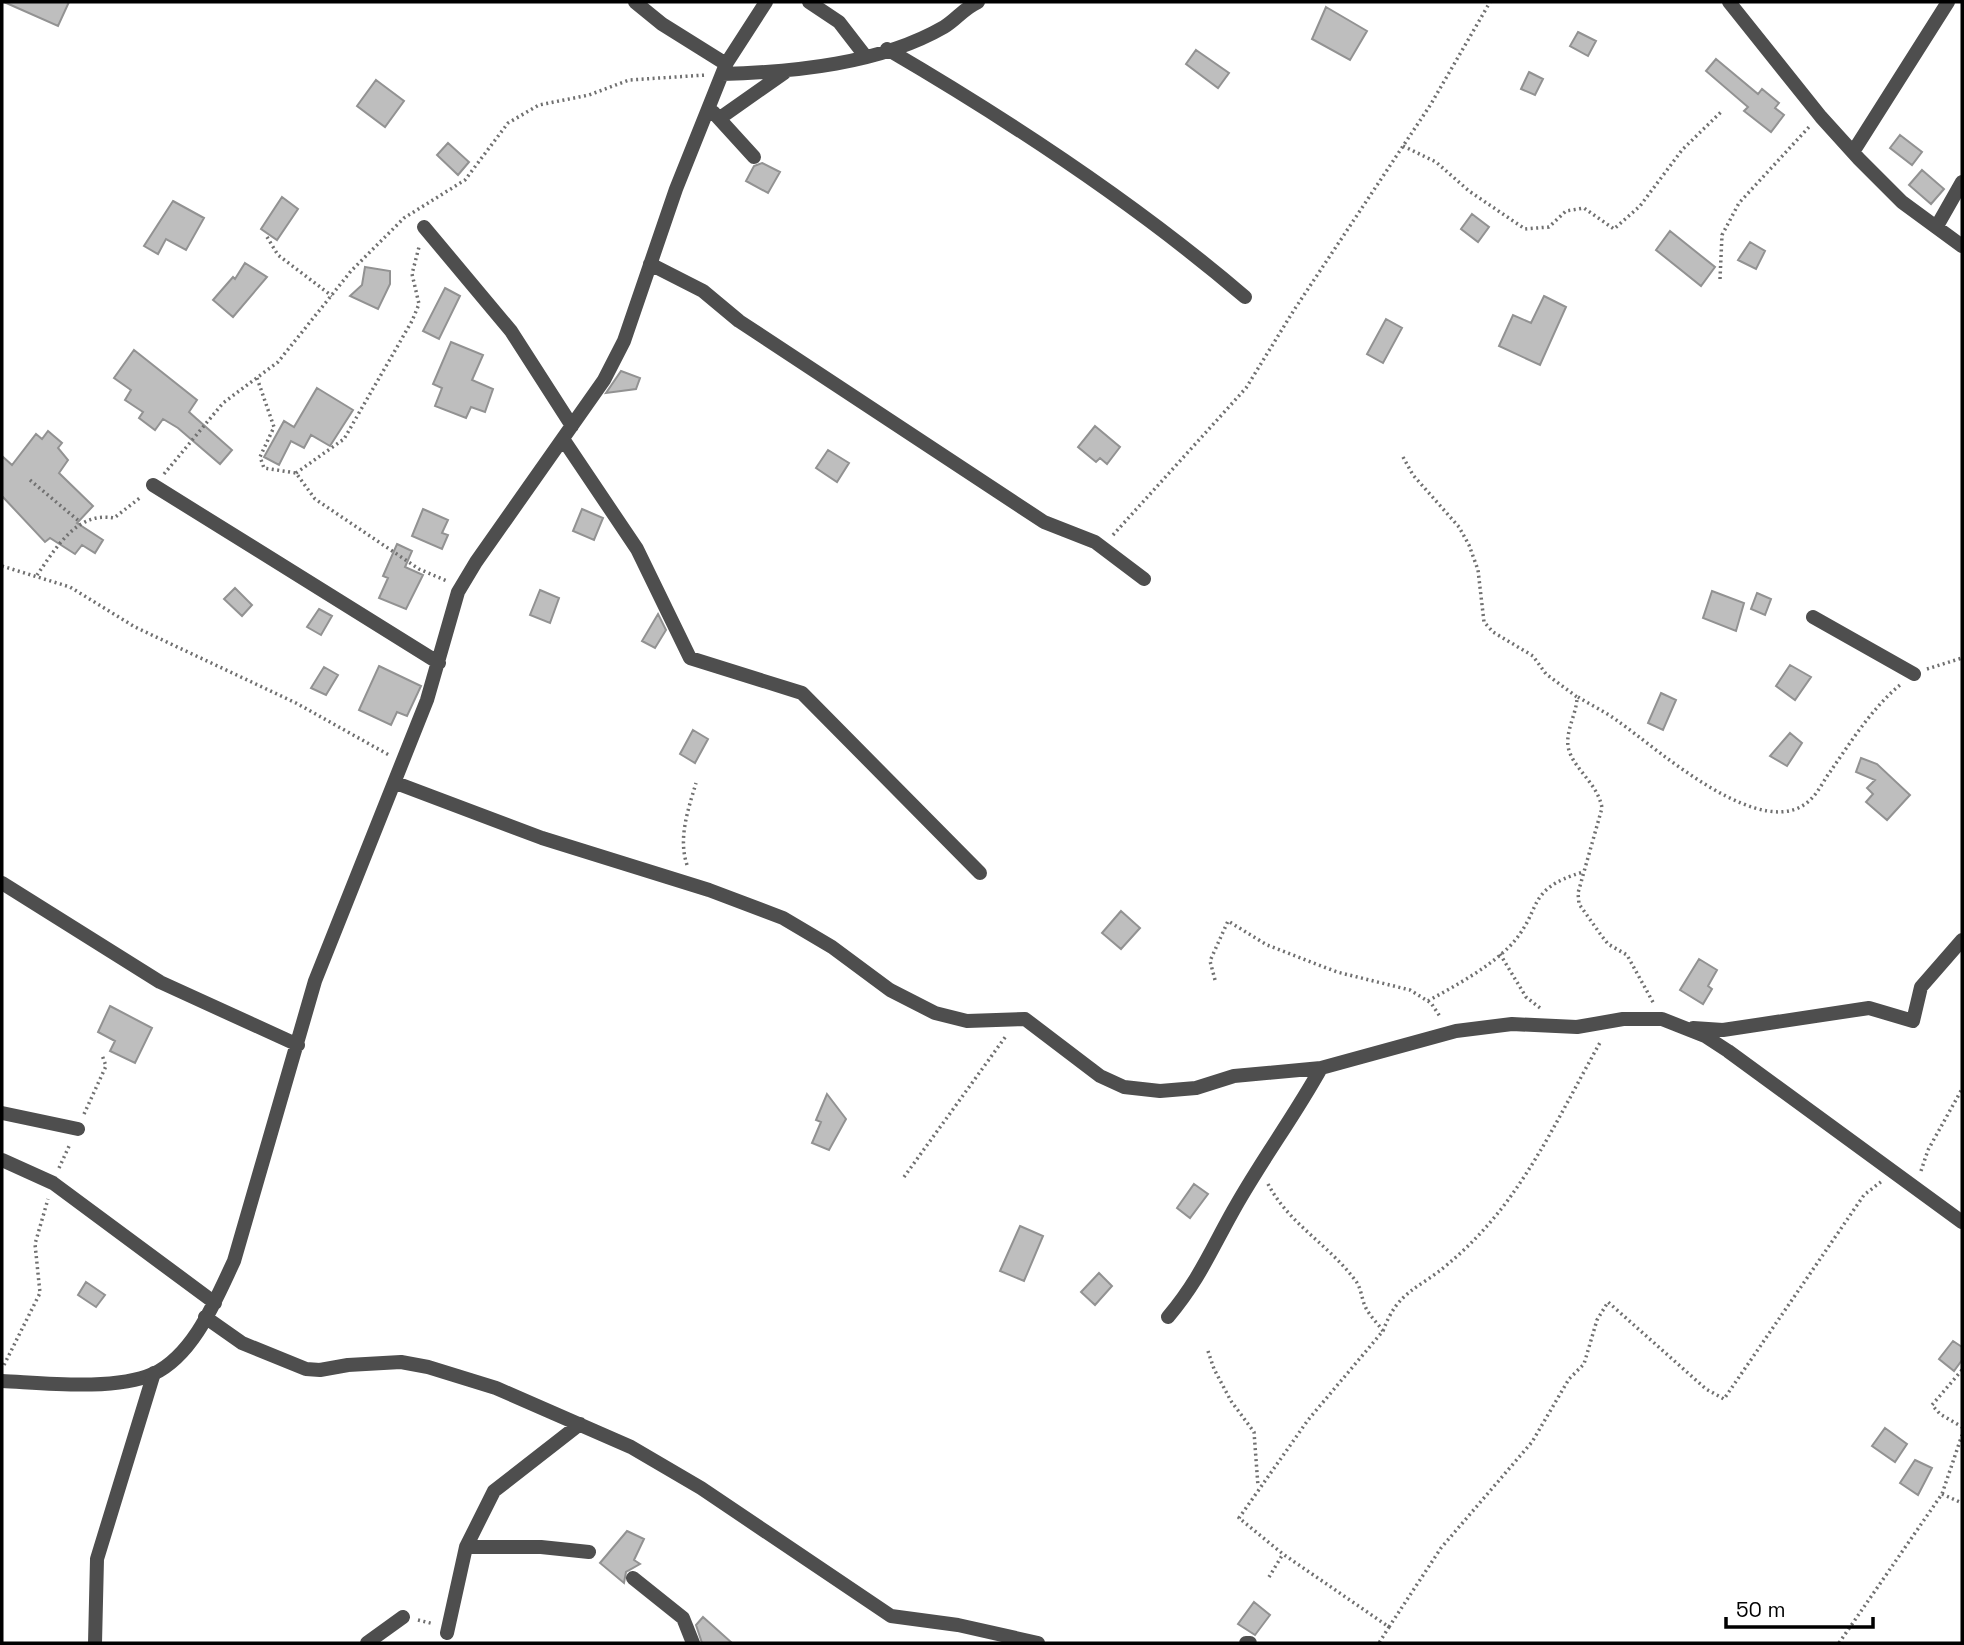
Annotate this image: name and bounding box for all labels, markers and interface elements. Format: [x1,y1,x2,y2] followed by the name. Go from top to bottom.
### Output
[1726,1586,1873,1630] scale bar
[1736,1596,1786,1623] text: 50 m

